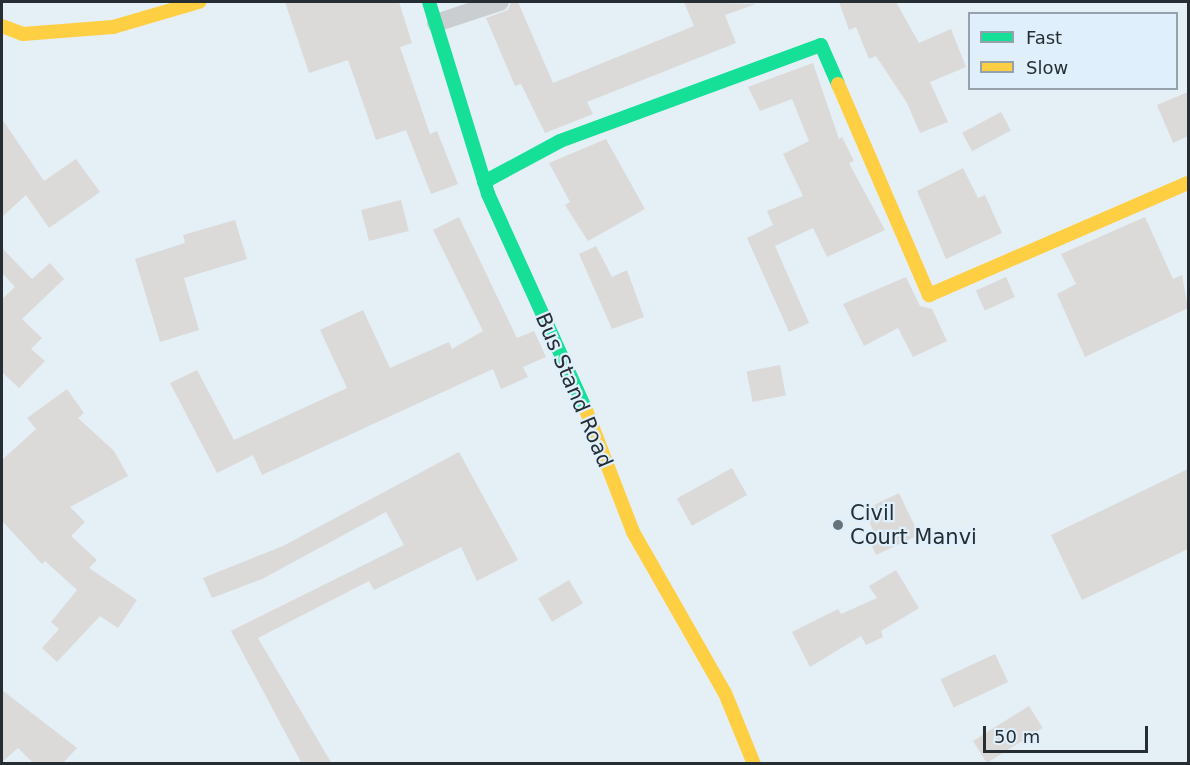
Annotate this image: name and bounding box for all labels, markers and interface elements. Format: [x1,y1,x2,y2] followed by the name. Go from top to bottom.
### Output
[968,12,1178,90] legend
[1026,27,1062,48] text: Fast
[1026,57,1068,78] text: Slow
[530,309,618,471] street label: Bus Stand Road
[850,500,977,550] place label: Civil Court Manvi
[831,518,845,532] marker: Civil Court Manvi
[986,714,1151,752] scale bar
[994,726,1040,747] text: 50 m

